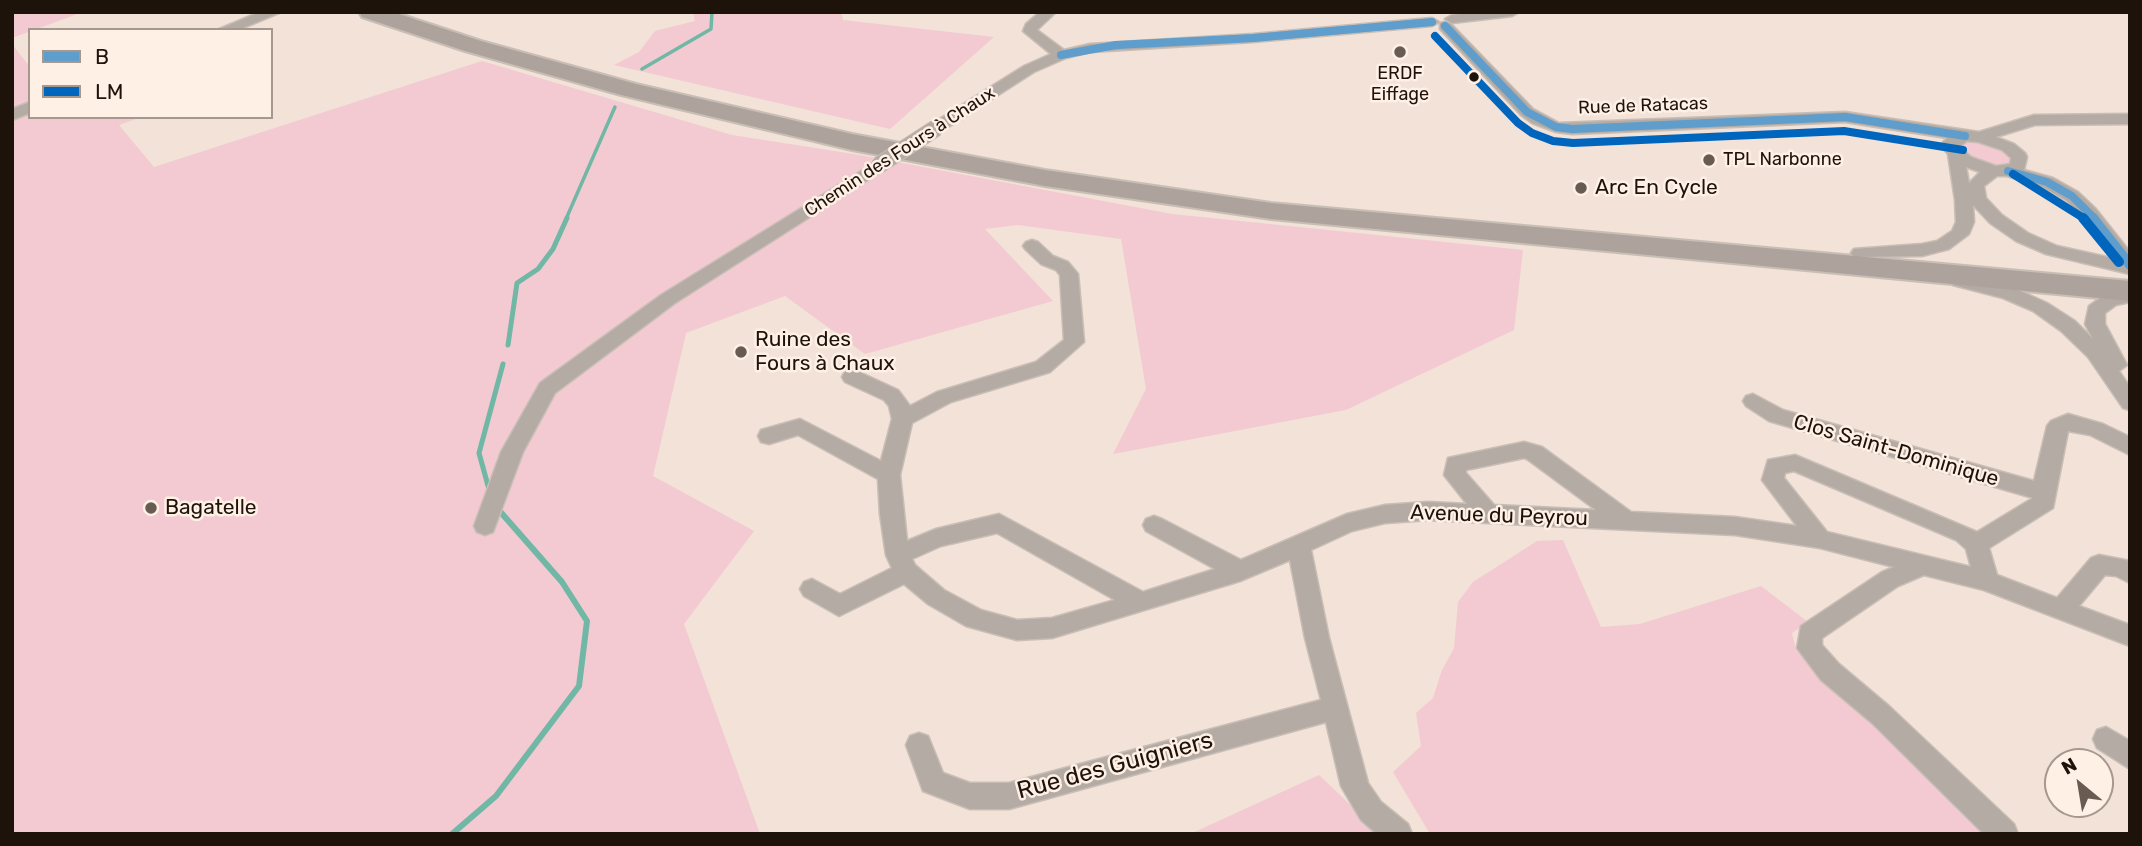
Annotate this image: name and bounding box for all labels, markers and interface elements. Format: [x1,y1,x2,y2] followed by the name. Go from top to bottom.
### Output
[28,28,273,119] legend
[95,44,109,69] text: B
[1392,44,1408,60] marker: ERDF Eiffage
[1371,63,1429,106] place label: ERDF Eiffage
[1467,70,1481,84] unlabelled marker
[95,79,124,104] text: LM
[801,82,999,222] street label: Chemin des Fours à Chaux
[1578,93,1708,119] street label: Rue de Ratacas
[1723,149,1842,171] place label: TPL Narbonne
[1701,152,1717,168] marker: TPL Narbonne
[1595,175,1718,201] place label: Arc En Cycle
[1573,180,1589,196] marker: Arc En Cycle
[755,327,895,377] place label: Ruine des Fours à Chaux
[733,344,749,360] marker: Ruine des Fours à Chaux
[1790,410,2002,492] street label: Clos Saint-Dominique
[165,495,257,521] place label: Bagatelle
[143,500,159,516] marker: Bagatelle
[1410,500,1588,532] street label: Avenue du Peyrou
[1014,726,1216,806] street label: Rue des Guigniers
[2044,748,2114,818] north arrow
[2058,753,2081,779] text: N

